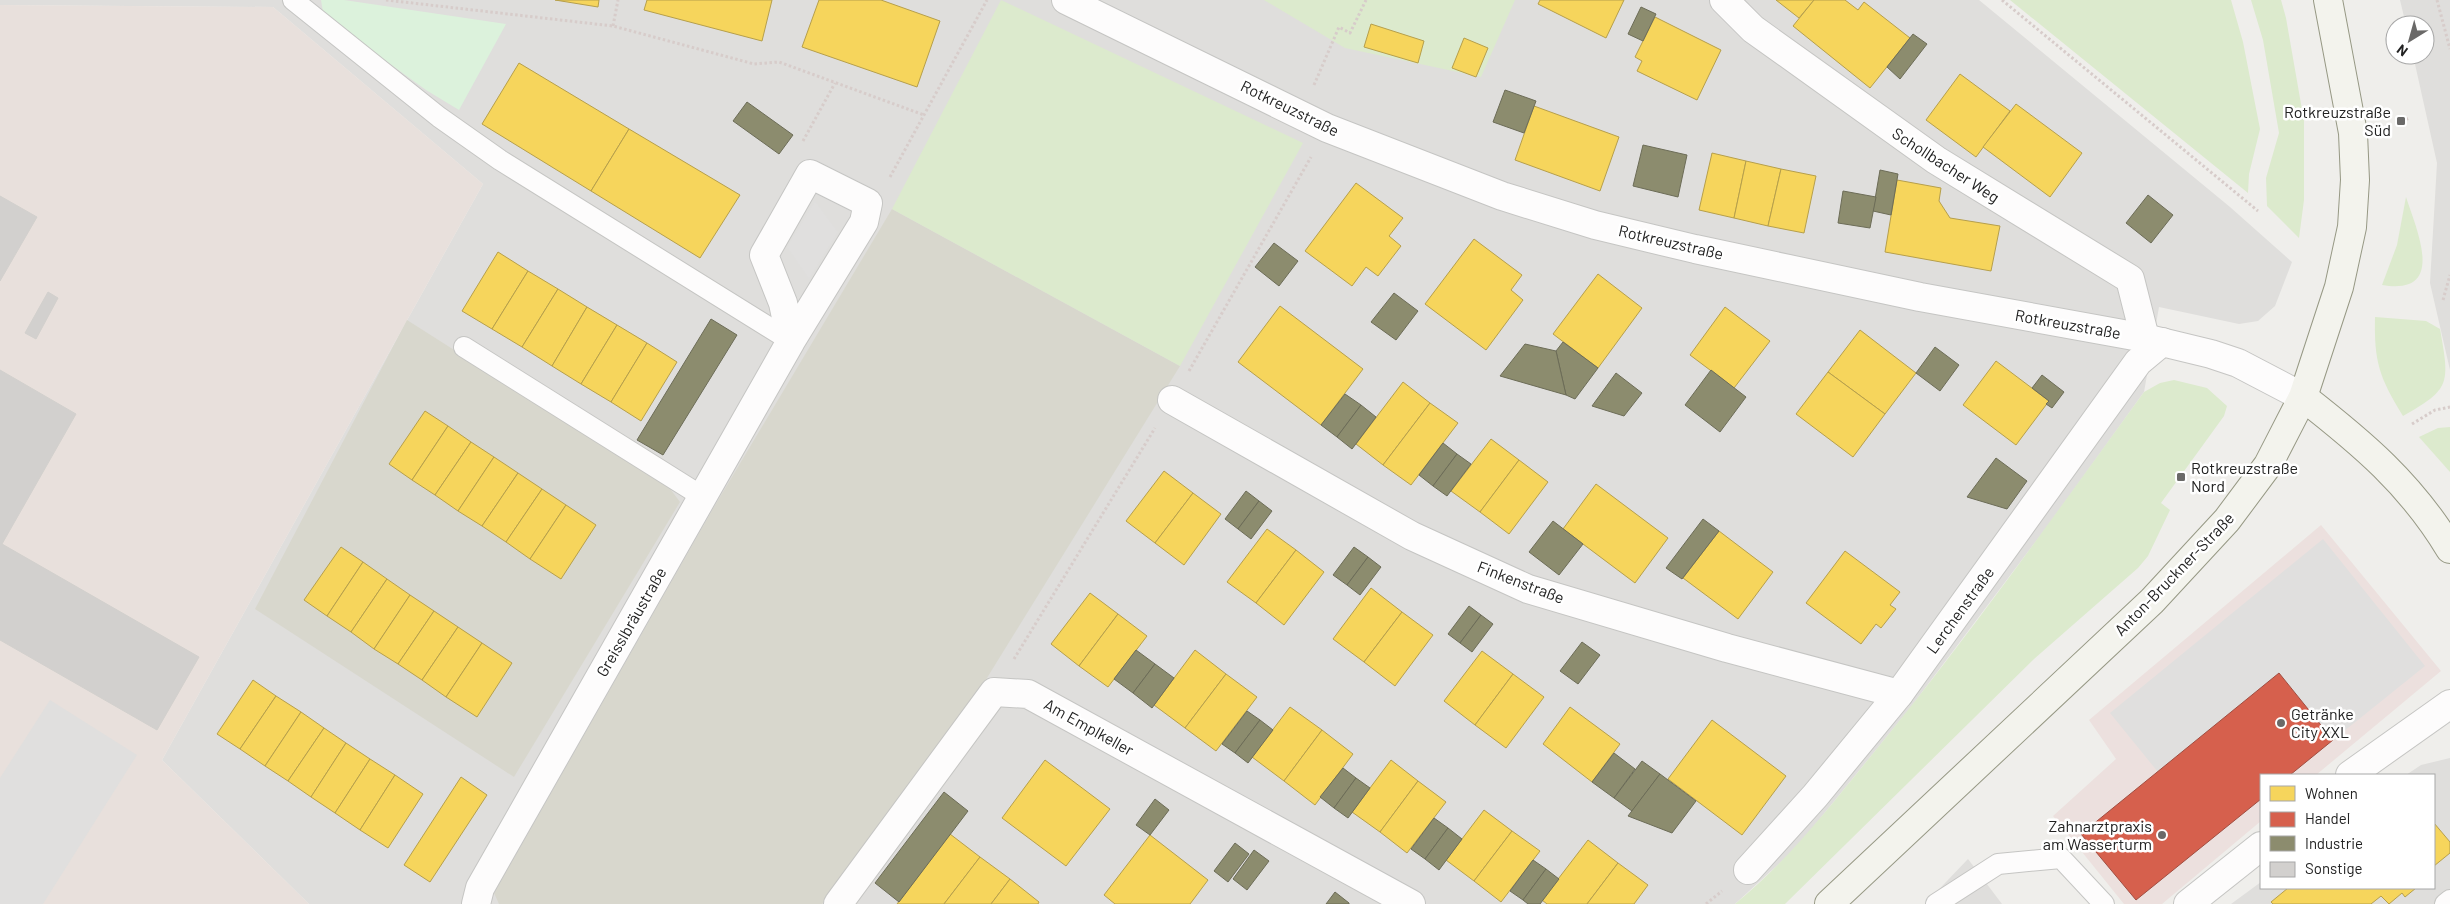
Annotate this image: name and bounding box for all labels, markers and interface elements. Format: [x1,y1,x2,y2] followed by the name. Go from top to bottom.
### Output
[2385,15,2435,65] north arrow
[2393,41,2411,60] text: N
[1238,76,1343,140] street label: Rotkreuzstraße
[2284,102,2391,139] place label: Rotkreuzstraße Süd
[2395,115,2407,127] marker: Rotkreuzstraße Süd
[1889,123,2003,206] street label: Schollbacher Weg
[1617,220,1725,263] street label: Rotkreuzstraße
[2014,305,2122,342] street label: Rotkreuzstraße
[2191,458,2298,495] place label: Rotkreuzstraße Nord
[2175,471,2187,483] marker: Rotkreuzstraße Nord
[2110,508,2237,639] street label: Anton-Bruckner-Straße
[1475,556,1567,607] street label: Finkenstraße
[1922,563,1997,657] street label: Lerchenstraße
[592,564,670,680] street label: Greisslbräustraße
[1041,694,1138,759] street label: Am Emplkeller
[2291,704,2354,741] place label: Getränke City XXL
[2275,717,2287,729] marker: Getränke City XXL
[2260,774,2435,889] legend
[2305,784,2358,802] text: Wohnen
[2305,809,2350,827] text: Handel
[2043,816,2152,853] place label: Zahnarztpraxis am Wasserturm
[2156,829,2168,841] marker: Zahnarztpraxis am Wasserturm
[2305,834,2363,852] text: Industrie
[2305,859,2363,877] text: Sonstige

